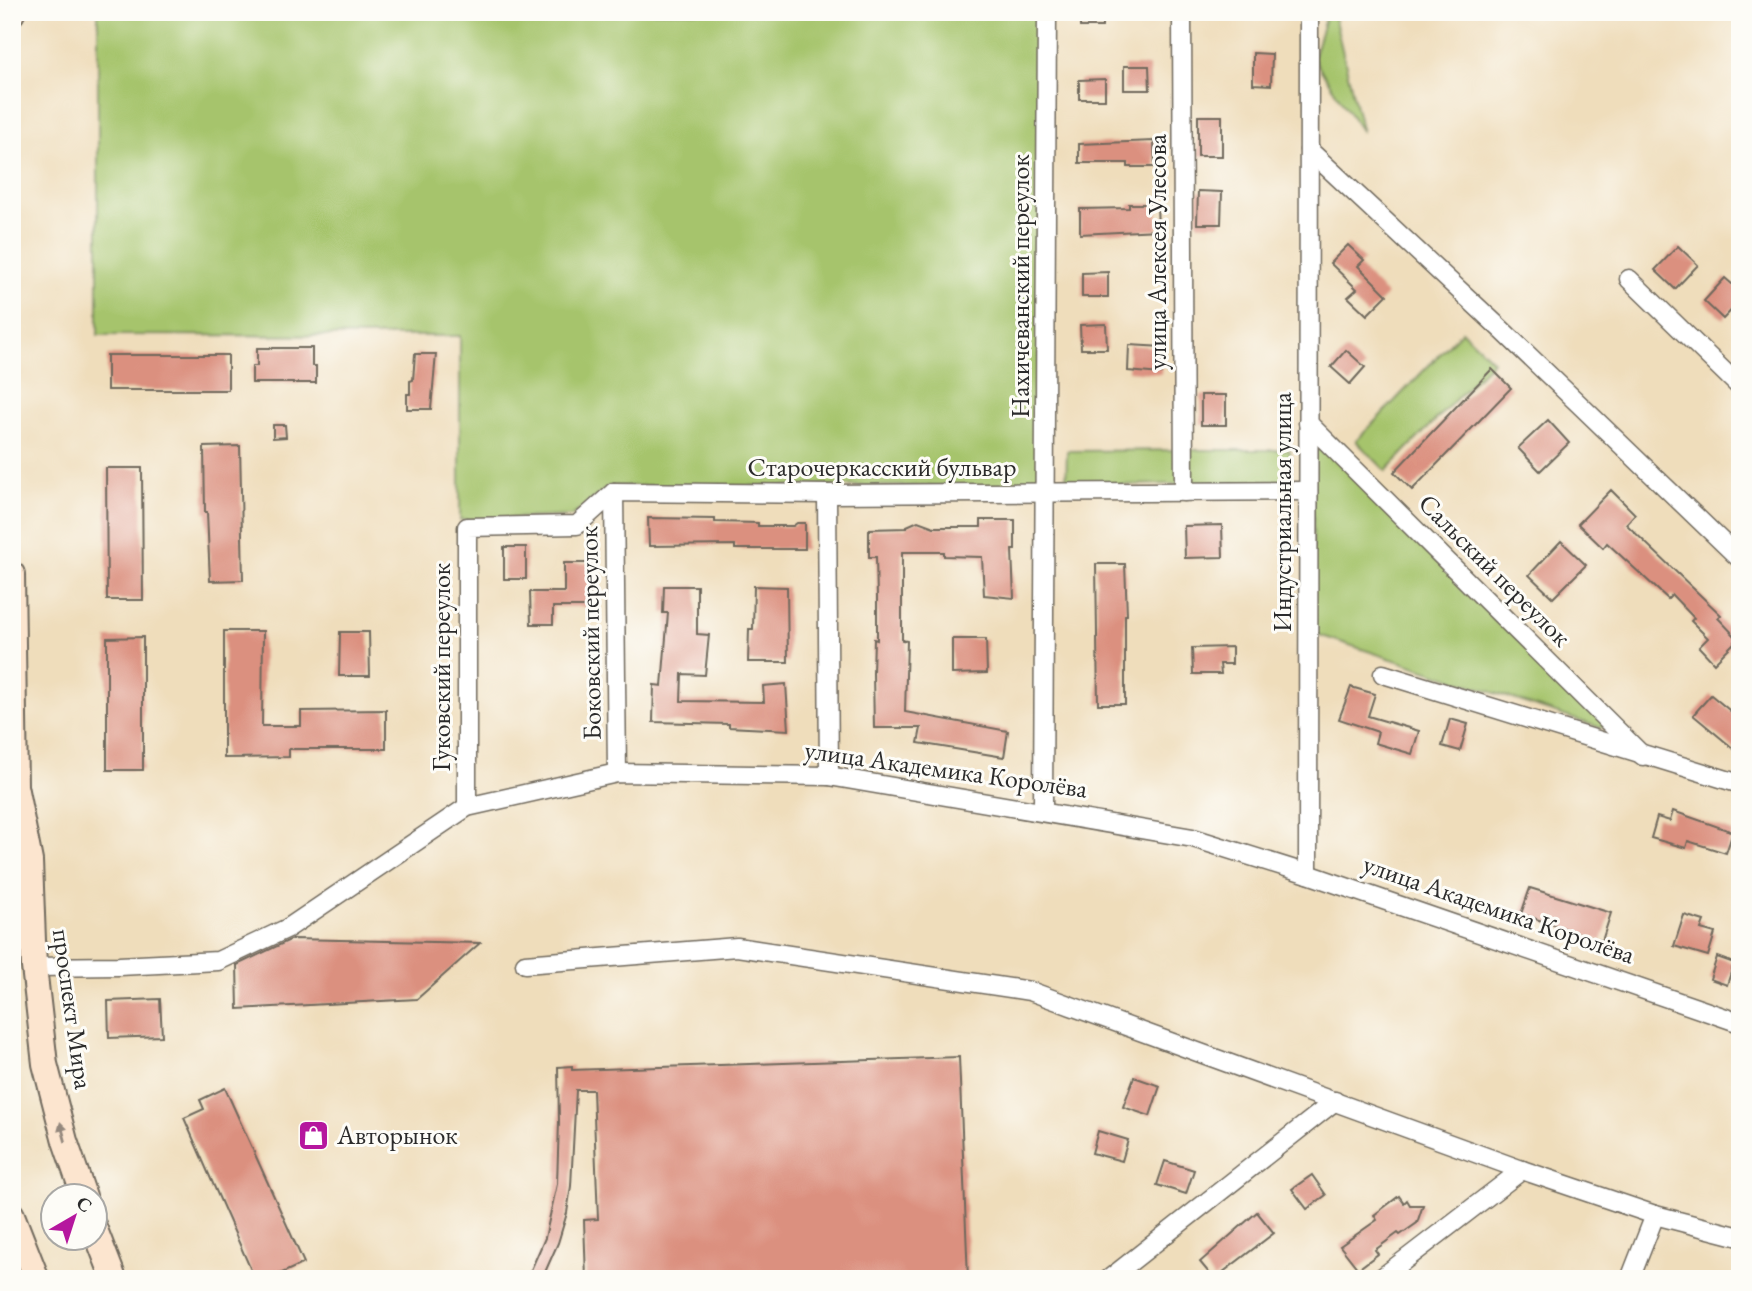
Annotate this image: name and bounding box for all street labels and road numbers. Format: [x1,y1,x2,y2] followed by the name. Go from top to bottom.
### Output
[1140,133,1174,370] street label: улица Алексея Улесова
[1003,154,1037,418] street label: Нахичеванский переулок
[1265,391,1299,632] street label: Индустриальная улица
[748,450,1016,484] street label: Старочеркасский бульвар
[1411,486,1579,654] street label: Сальский переулок
[571,525,609,741] street label: Боковский переулок
[424,562,458,771] street label: Гуковский переулок
[802,732,1090,806] street label: улица Академика Королёва
[1359,847,1640,972] street label: улица Академика Королёва
[45,927,101,1092] street label: проспект Мира

